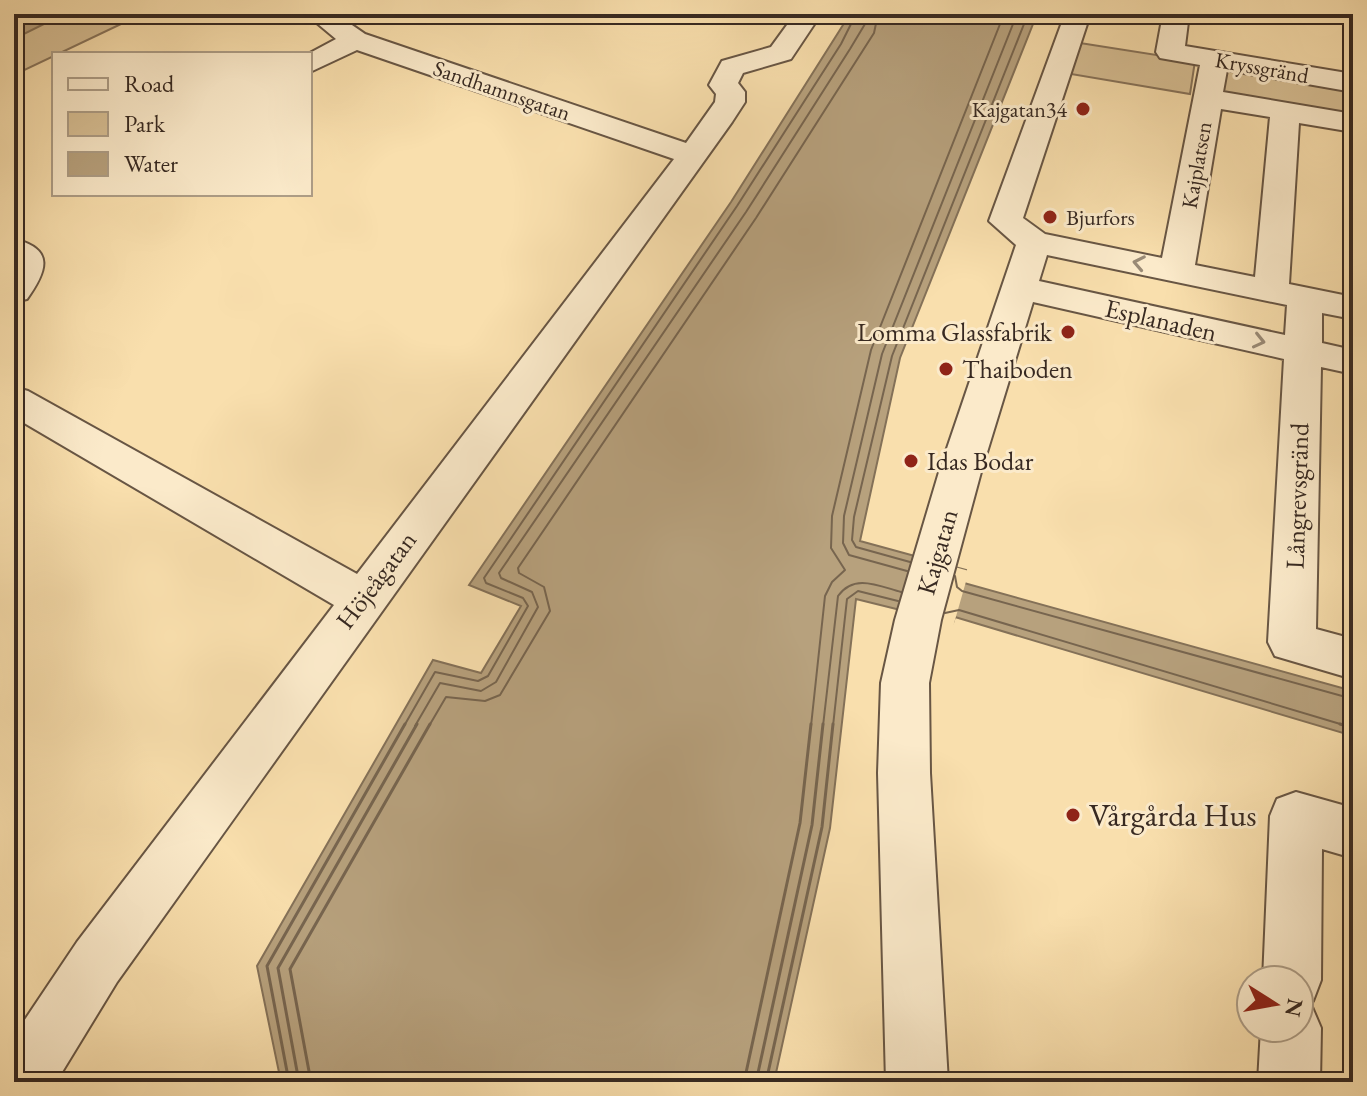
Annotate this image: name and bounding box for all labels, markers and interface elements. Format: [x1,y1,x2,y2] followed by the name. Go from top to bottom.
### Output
[1213,45,1312,90] street label: Kryssgränd
[52,52,312,196] legend
[429,53,575,128] street label: Sandhamnsgatan
[124,68,175,99] text: Road
[972,95,1067,124] place label: Kajgatan34
[1074,100,1092,118] marker: Kajgatan34
[124,108,166,139] text: Park
[1175,119,1218,211] street label: Kajplatsen
[124,148,178,179] text: Water
[1066,203,1135,232] place label: Bjurfors
[1041,208,1059,226] marker: Bjurfors
[1133,255,1147,272] one-way arrow
[1102,291,1221,349] street label: Esplanaden
[857,315,1053,349] place label: Lomma Glassfabrik
[1059,323,1077,341] marker: Lomma Glassfabrik
[1252,332,1265,349] one-way arrow
[962,352,1073,386] place label: Thaiboden
[937,360,955,378] marker: Thaiboden
[1277,421,1317,570] street label: Långrevsgränd
[927,444,1034,478] place label: Idas Bodar
[902,452,920,470] marker: Idas Bodar
[909,505,965,599] street label: Kajgatan
[328,524,424,636] street label: Höjeågatan
[1089,794,1257,836] place label: Vårgårda Hus
[1064,806,1082,824] marker: Vårgårda Hus
[1235,964,1315,1044] north arrow
[1278,996,1310,1019] text: N

